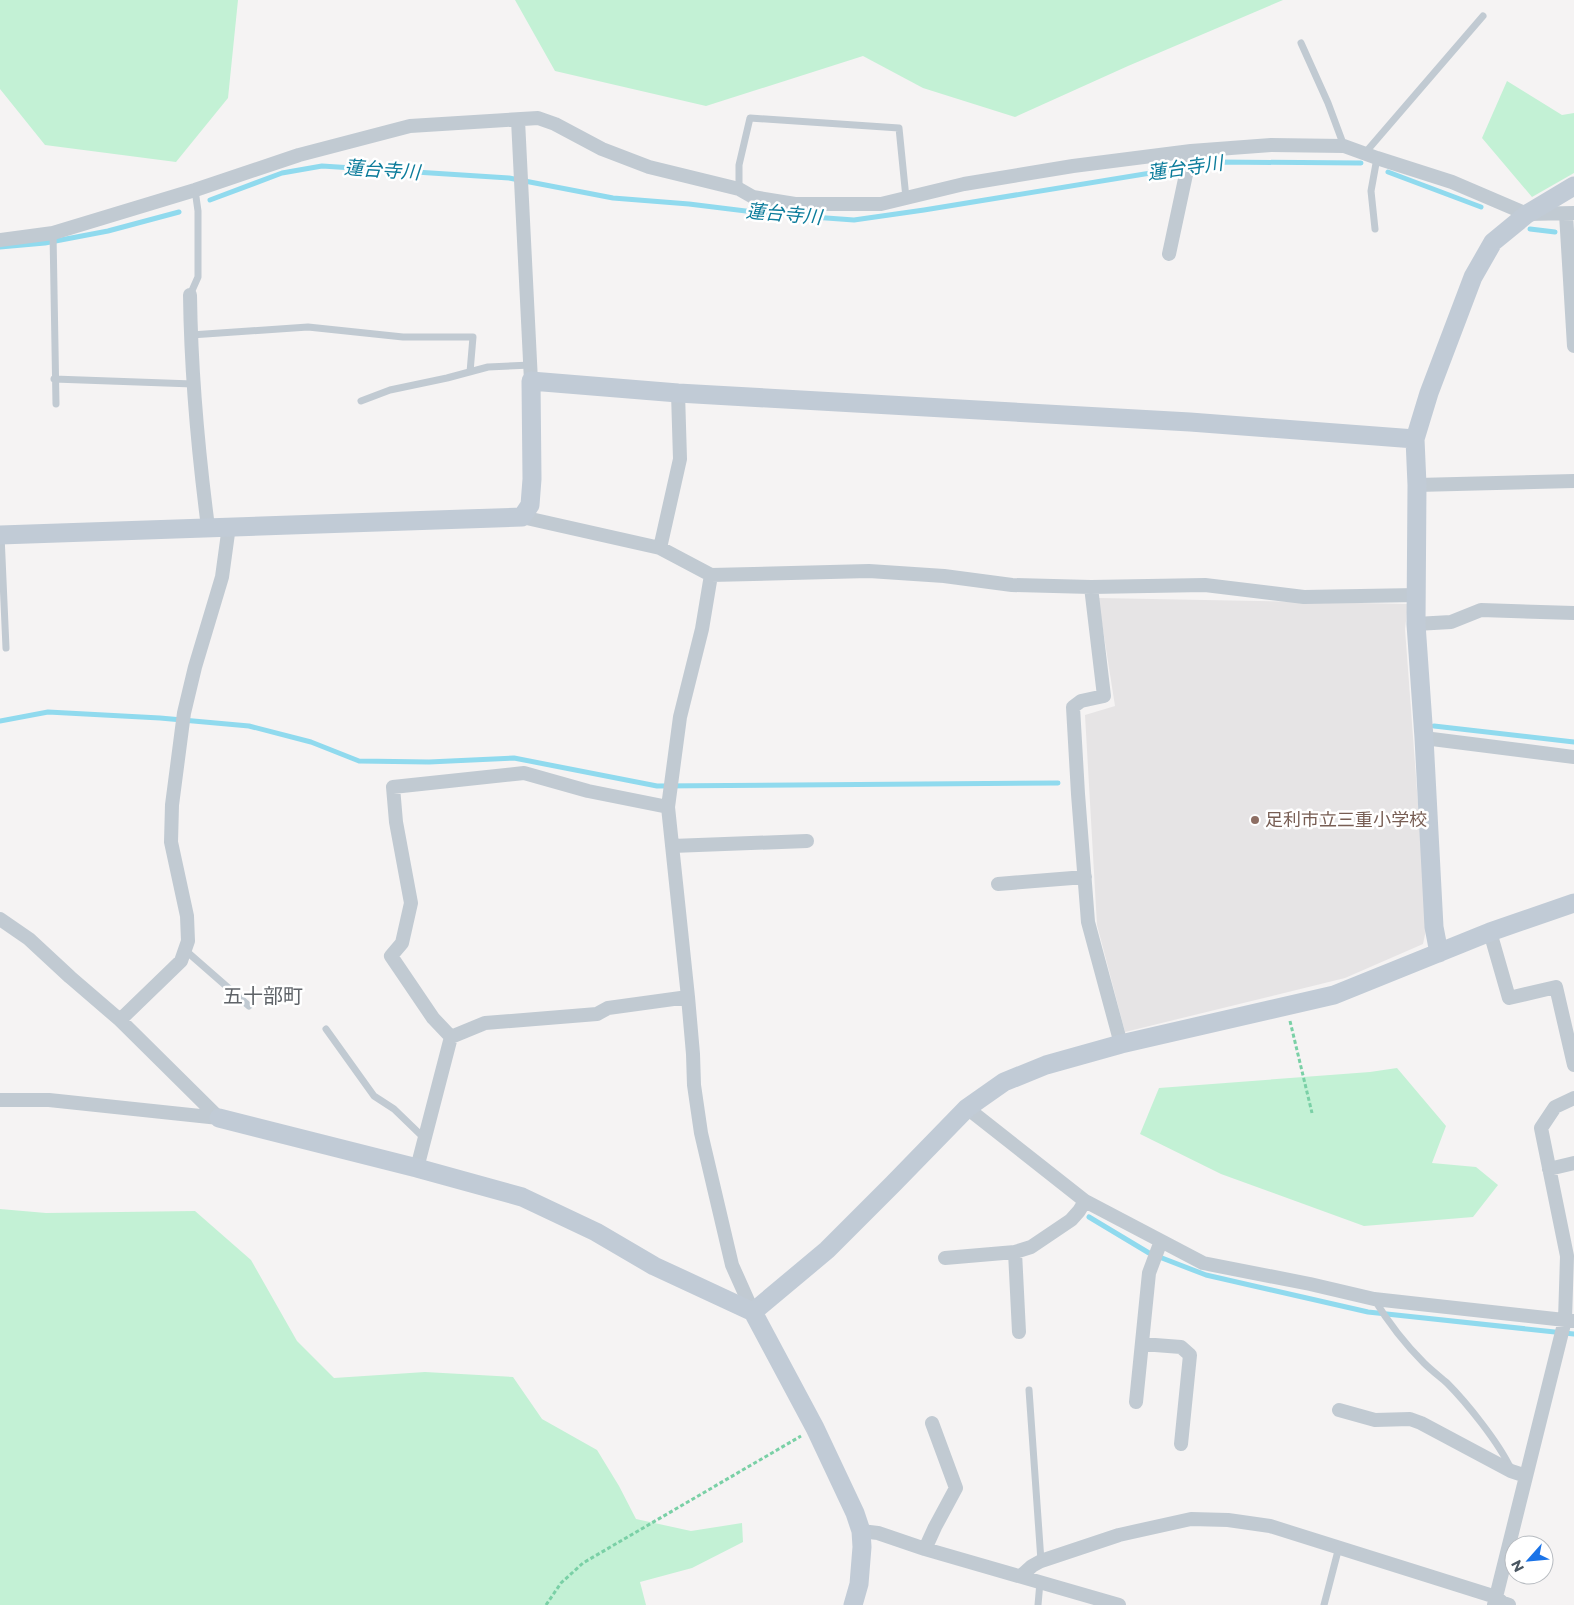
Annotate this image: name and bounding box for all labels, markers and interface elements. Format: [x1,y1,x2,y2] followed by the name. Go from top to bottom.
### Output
[1146,151,1226,185] water label: 蓮台寺川
[343,156,423,184] water label: 蓮台寺川
[745,199,825,229] water label: 蓮台寺川
[1265,809,1427,831] place label: 足利市立三重小学校
[1249,814,1261,826] marker: 足利市立三重小学校
[223,984,303,1008] district label: 五十部町
[1504,1535,1554,1585] north arrow
[1507,1557,1528,1575] text: N

